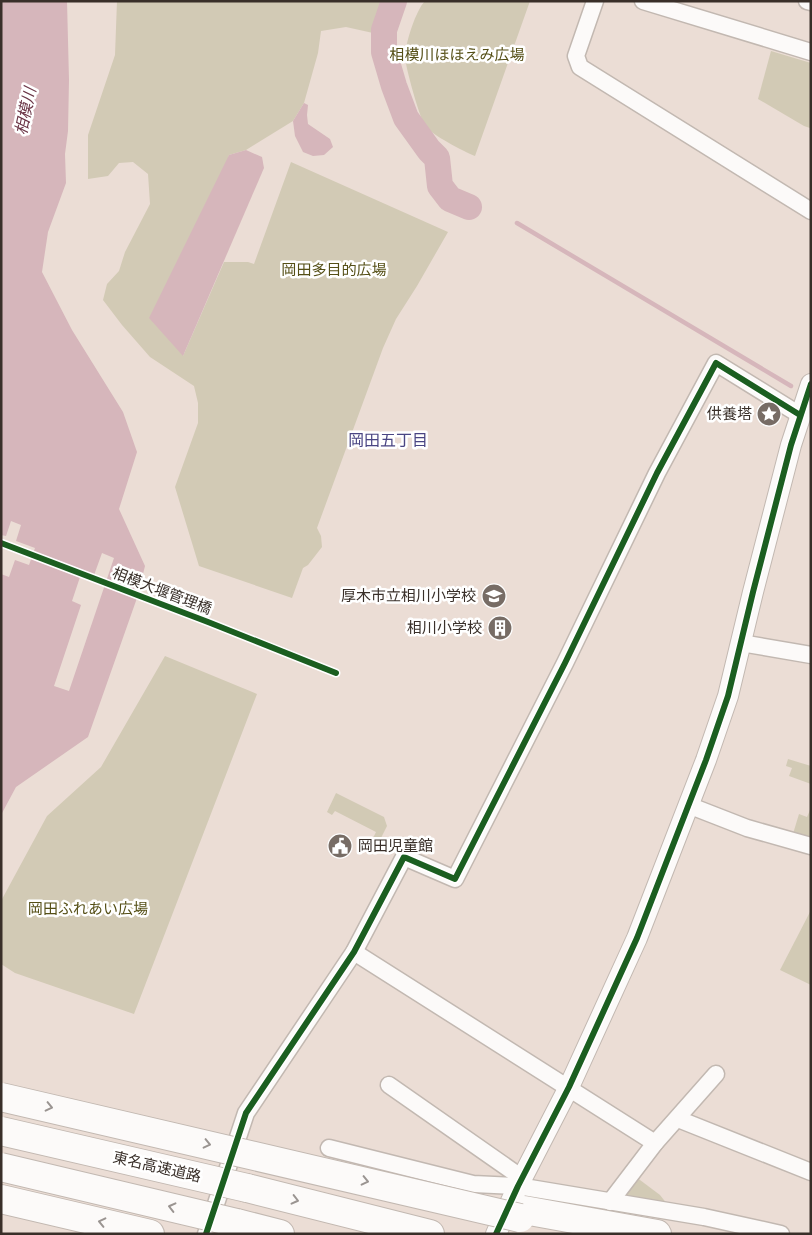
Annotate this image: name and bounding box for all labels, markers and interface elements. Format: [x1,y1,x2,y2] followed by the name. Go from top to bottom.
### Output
[389,46,525,63] park label: 相模川ほほえみ広場
[12,84,39,136] water label: 相模川
[281,261,387,278] park label: 岡田多目的広場
[756,401,782,427] place icon: 供養塔
[707,405,752,422] place label: 供養塔
[348,432,428,449] district label: 岡田五丁目
[110,564,214,617] street label: 相模大堰管理橋
[481,583,507,609] school or university icon: 厚木市立相川小学校
[341,587,476,604] place label: 厚木市立相川小学校
[487,615,513,641] building icon: 相川小学校
[407,619,482,636] place label: 相川小学校
[327,833,353,859] public building icon: 岡田児童館
[358,837,433,854] place label: 岡田児童館
[28,900,148,917] park label: 岡田ふれあい広場
[44,1101,53,1112] one-way arrow
[203,1138,212,1149] one-way arrow
[111,1148,203,1185] street label: 東名高速道路
[361,1175,370,1186] one-way arrow
[290,1194,299,1205] one-way arrow
[169,1203,177,1213] one-way arrow
[98,1217,107,1228] one-way arrow

